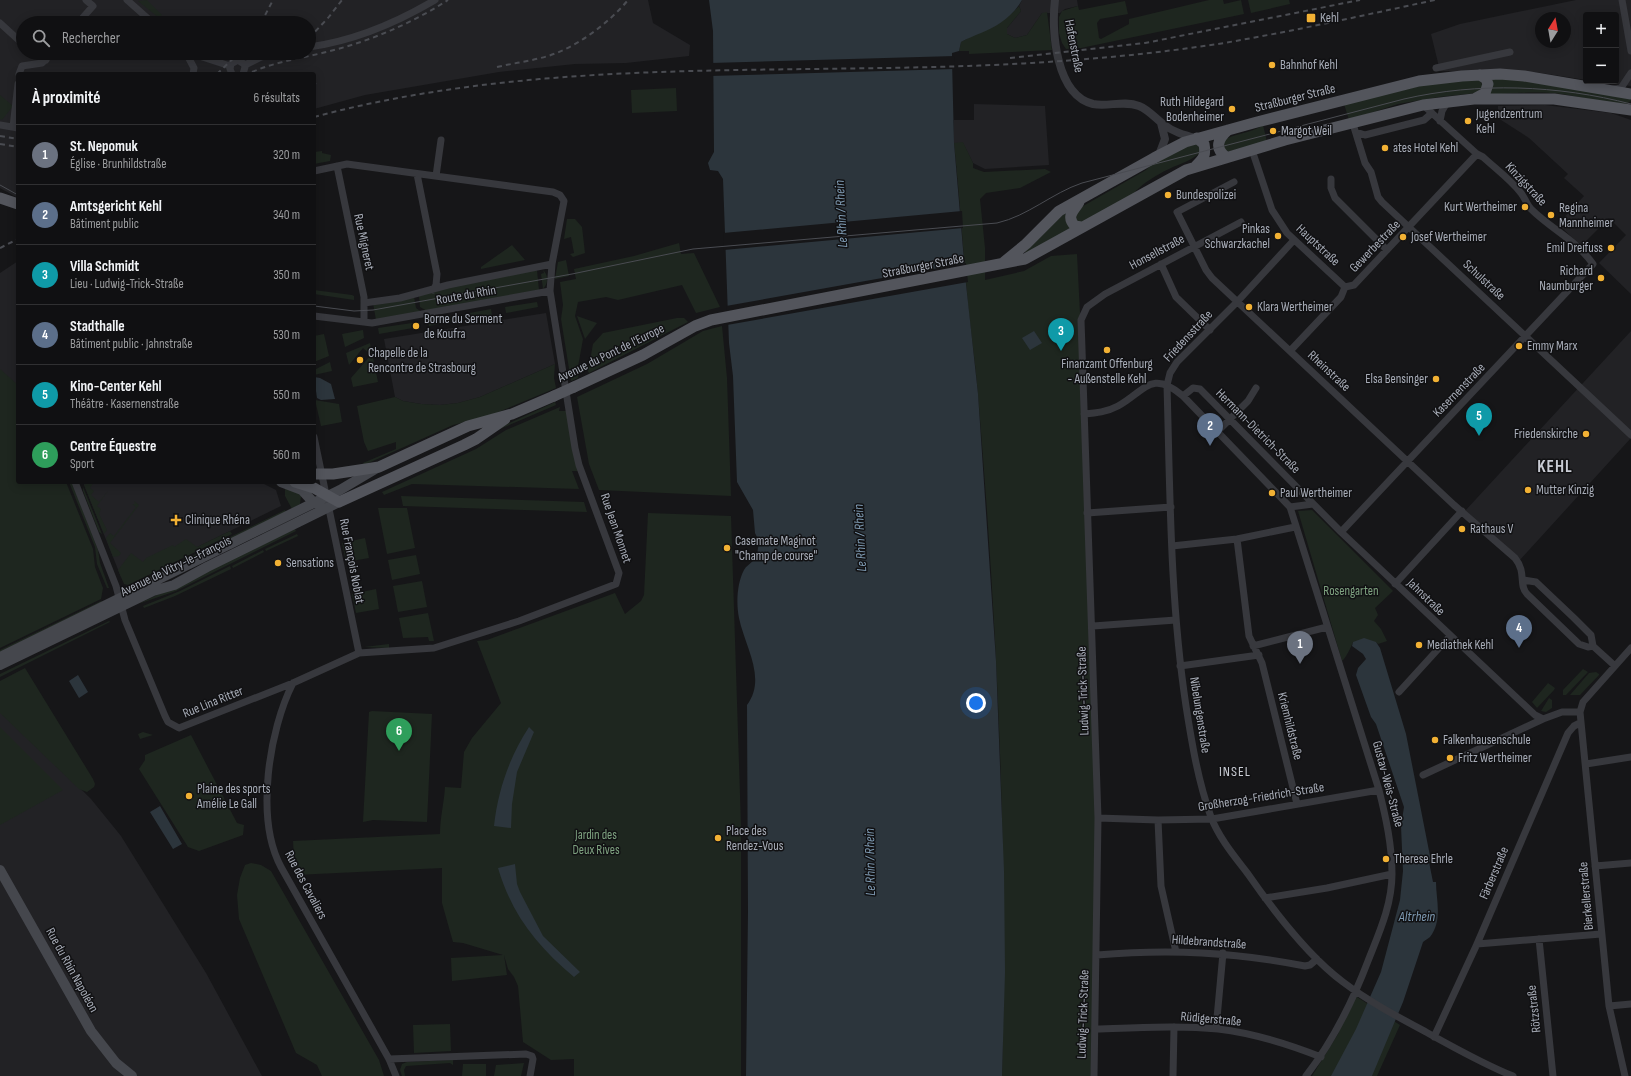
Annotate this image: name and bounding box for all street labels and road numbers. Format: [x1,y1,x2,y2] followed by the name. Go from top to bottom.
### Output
[1061,18,1087,74] street label: Hafenstraße
[1253,80,1337,116] street label: Straßburger Straße
[1502,159,1550,209] street label: Kinzigstraße
[350,212,378,272] street label: Rue Migneret
[1346,217,1404,275] street label: Gewerbestraße
[1293,221,1343,269] street label: Hauptstraße
[1127,231,1187,273] street label: Honsellstraße
[881,250,965,282] street label: Straßburger Straße
[1460,256,1508,304] street label: Schulstraße
[435,282,497,308] street label: Route du Rhin
[1160,307,1216,365] street label: Friedensstraße
[554,320,667,386] street label: Avenue du Pont de l'Europe
[1304,347,1354,395] street label: Rheinstraße
[1429,360,1489,420] street label: Kasernenstraße
[1212,385,1304,477] street label: Hermann-Dietrich-Straße
[597,491,635,565] street label: Rue Jean Monnet
[336,517,368,605] street label: Rue François Noblat
[117,532,234,600] street label: Avenue de Vitry-le-François
[1403,574,1448,619] street label: Jahnstraße
[1073,646,1093,736] street label: Ludwig-Trick-Straße
[1186,676,1214,754] street label: Nibelungenstraße
[180,683,246,721] street label: Rue Lina Ritter
[1274,690,1306,762] street label: Kriemhildstraße
[1369,739,1407,829] street label: Gustav-Weis-Straße
[1197,779,1325,815] street label: Großherzog-Friedrich-Straße
[1476,844,1512,902] street label: Färberstraße
[281,848,331,922] street label: Rue des Cavaliers
[1575,861,1597,931] street label: Bierkellerstraße
[42,925,102,1015] street label: Rue du Rhin Napoléon
[1171,931,1247,953] street label: Hildebrandstraße
[1073,969,1093,1059] street label: Ludwig-Trick-Straße
[1524,984,1544,1034] street label: Rötzstraße
[1180,1008,1242,1030] street label: Rüdigerstraße

